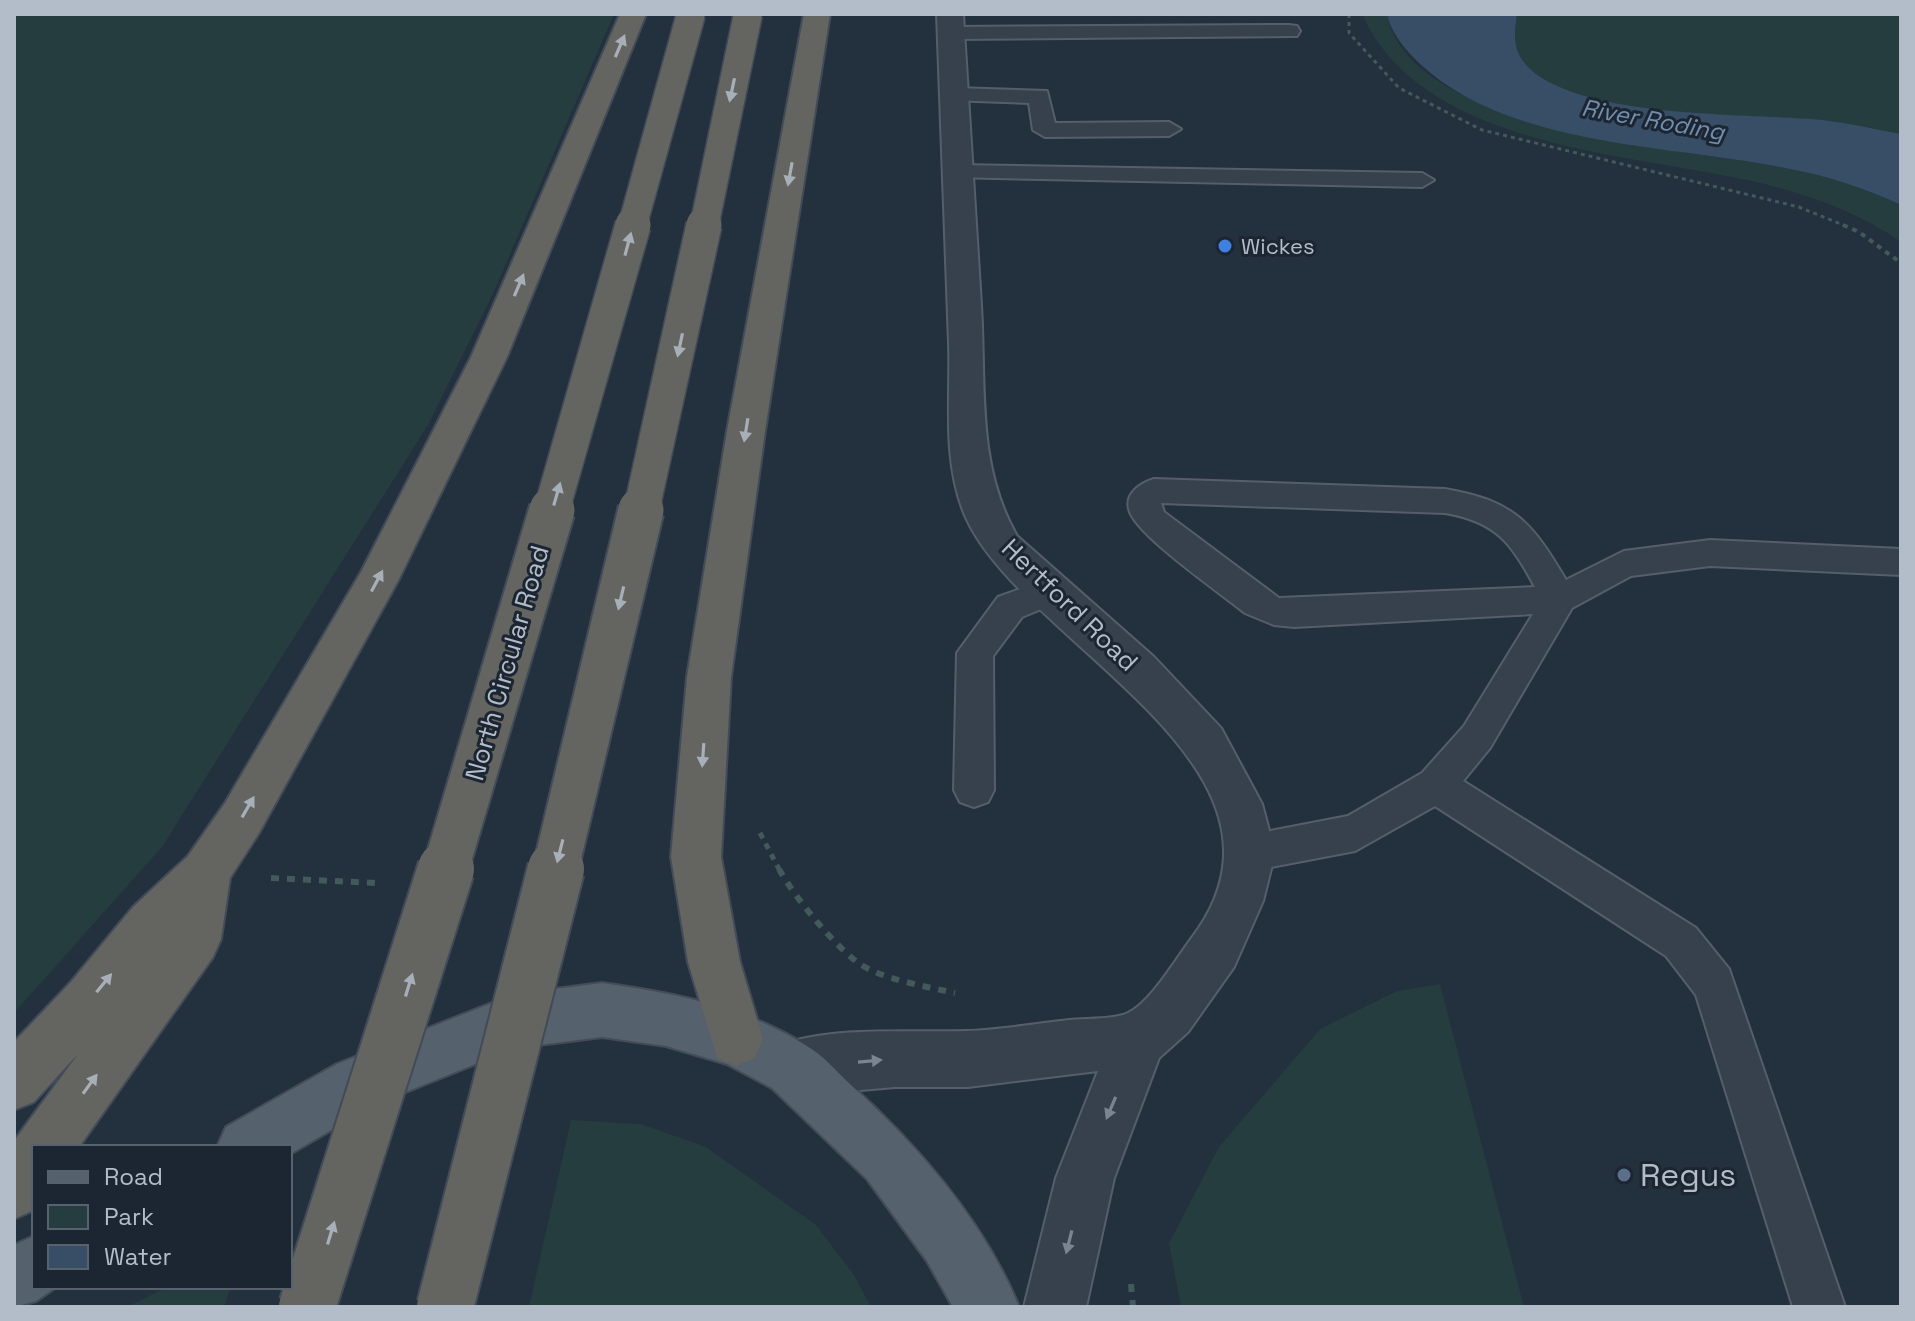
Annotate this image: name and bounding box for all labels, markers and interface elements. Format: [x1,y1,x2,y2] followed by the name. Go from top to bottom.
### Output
[614,33,627,57] one-way arrow
[725,78,738,103] one-way arrow
[1579,92,1728,148] water label: River Roding
[783,161,795,186] one-way arrow
[622,232,634,257] one-way arrow
[1241,232,1315,260] place label: Wickes
[1216,237,1234,255] marker: Wickes
[513,273,526,297] one-way arrow
[673,333,686,358] one-way arrow
[739,418,752,443] one-way arrow
[551,482,564,506] one-way arrow
[995,531,1145,679] street label: Hertford Road
[457,541,557,785] street label: North Circular Road
[369,570,383,592] one-way arrow
[614,586,627,611] one-way arrow
[696,743,709,768] one-way arrow
[241,796,255,818] one-way arrow
[554,839,566,864] one-way arrow
[403,972,416,996] one-way arrow
[95,973,112,993] one-way arrow
[858,1055,883,1068] one-way arrow
[82,1073,97,1094] one-way arrow
[1104,1096,1117,1120] one-way arrow
[32,1145,292,1289] legend
[1640,1155,1736,1195] place label: Regus
[104,1161,163,1192] text: Road
[1615,1166,1633,1184] marker: Regus
[104,1201,154,1232] text: Park
[325,1220,338,1244] one-way arrow
[1062,1230,1074,1255] one-way arrow
[104,1241,172,1272] text: Water

